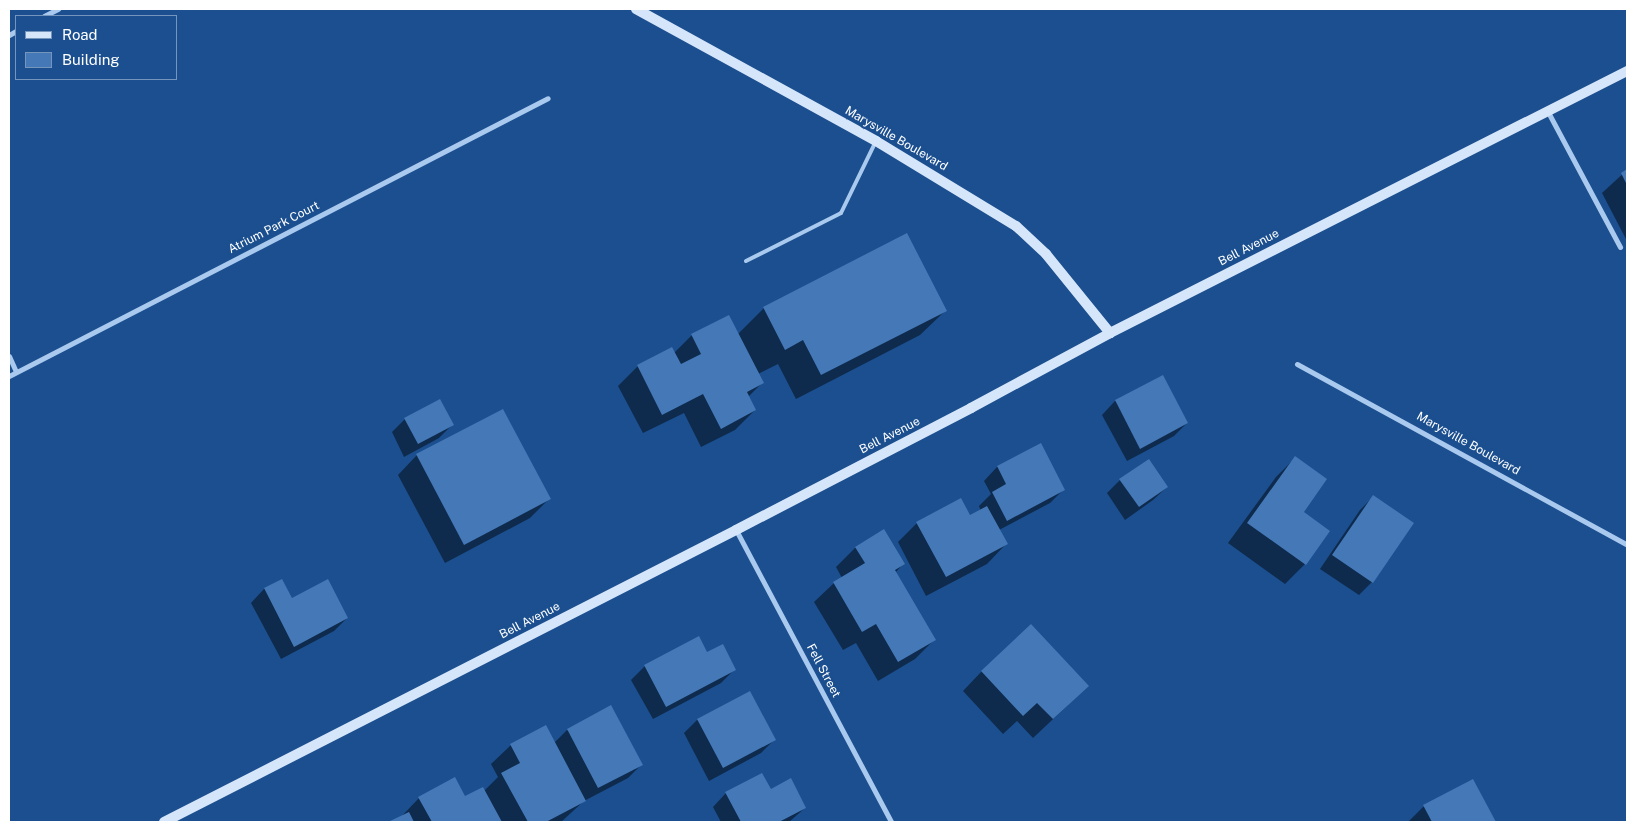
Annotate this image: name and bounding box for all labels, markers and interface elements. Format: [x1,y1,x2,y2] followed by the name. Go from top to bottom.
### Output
[15,15,178,80] legend
[62,26,98,43] text: Road
[62,51,120,68] text: Building
[842,104,950,174] street label: Marysville Boulevard
[226,199,322,257] street label: Atrium Park Court
[1216,227,1282,269] street label: Bell Avenue
[1414,410,1522,478] street label: Marysville Boulevard
[857,415,923,457] street label: Bell Avenue
[497,600,563,642] street label: Bell Avenue
[803,642,843,700] street label: Fell Street

